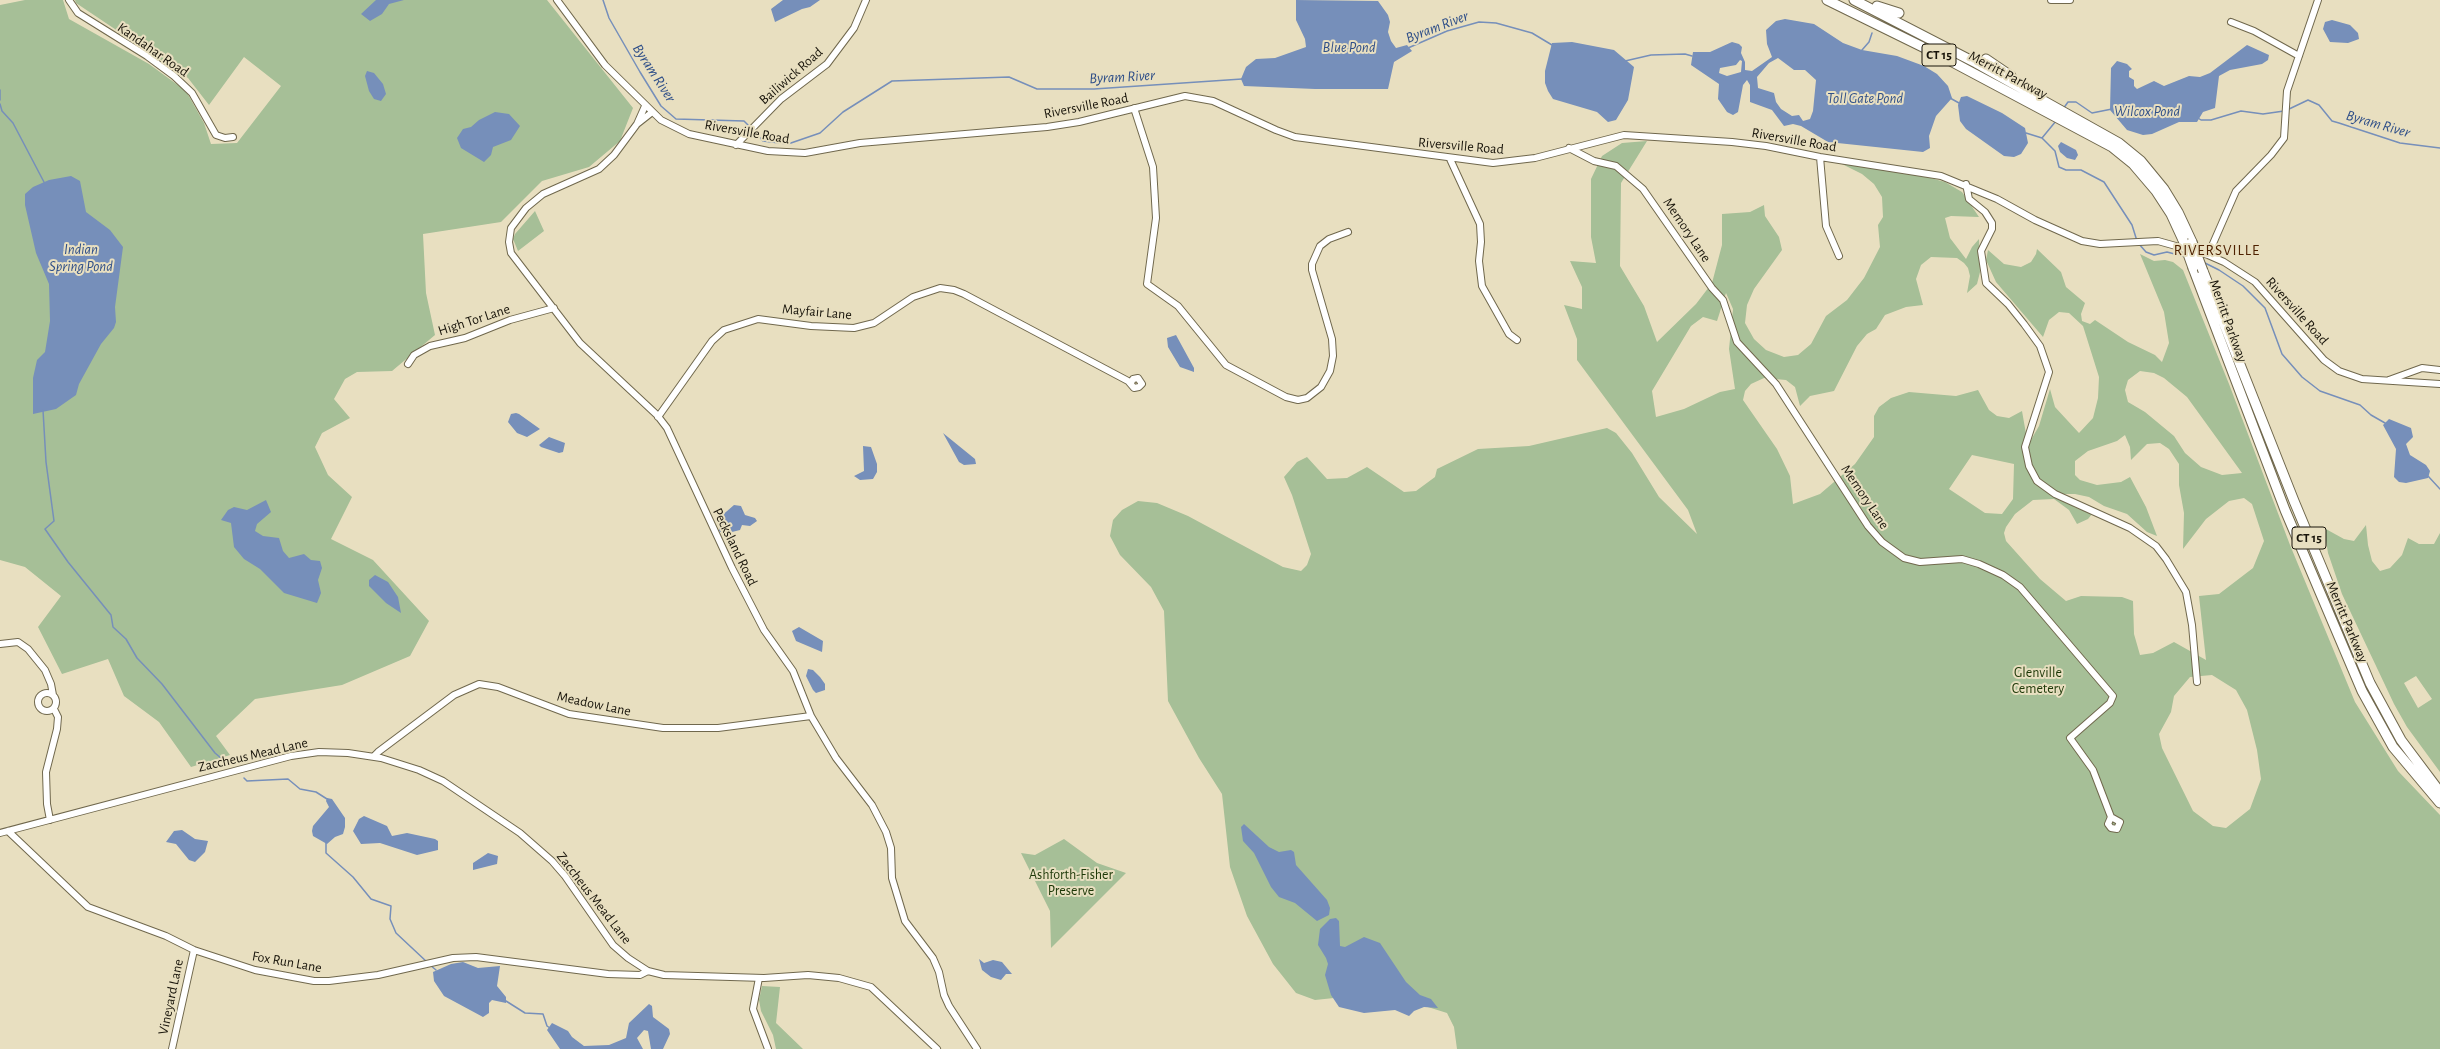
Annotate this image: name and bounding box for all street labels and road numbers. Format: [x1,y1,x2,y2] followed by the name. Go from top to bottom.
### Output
[114,19,192,81] street label: Kandahar Road
[756,44,826,108] street label: Bailiwick Road
[1922,44,1956,66] road number: CT 15
[1966,47,2050,103] street label: Merritt Parkway
[1042,90,1130,122] street label: Riversville Road
[703,116,791,148] street label: Riversville Road
[1750,124,1838,156] street label: Riversville Road
[1418,134,1504,158] street label: Riversville Road
[1659,195,1715,265] street label: Memory Lane
[2262,273,2332,349] street label: Riversville Road
[2205,277,2251,365] street label: Merritt Parkway
[436,300,512,340] street label: High Tor Lane
[782,301,852,323] street label: Mayfair Lane
[1837,462,1893,532] street label: Memory Lane
[709,505,761,589] street label: Pecksland Road
[2292,527,2326,549] road number: CT 15
[2322,579,2372,665] street label: Merritt Parkway
[555,688,633,720] street label: Meadow Lane
[197,734,309,776] street label: Zaccheus Mead Lane
[553,849,635,947] street label: Zaccheus Mead Lane
[251,948,323,976] street label: Fox Run Lane
[155,958,187,1036] street label: Vineyard Lane

